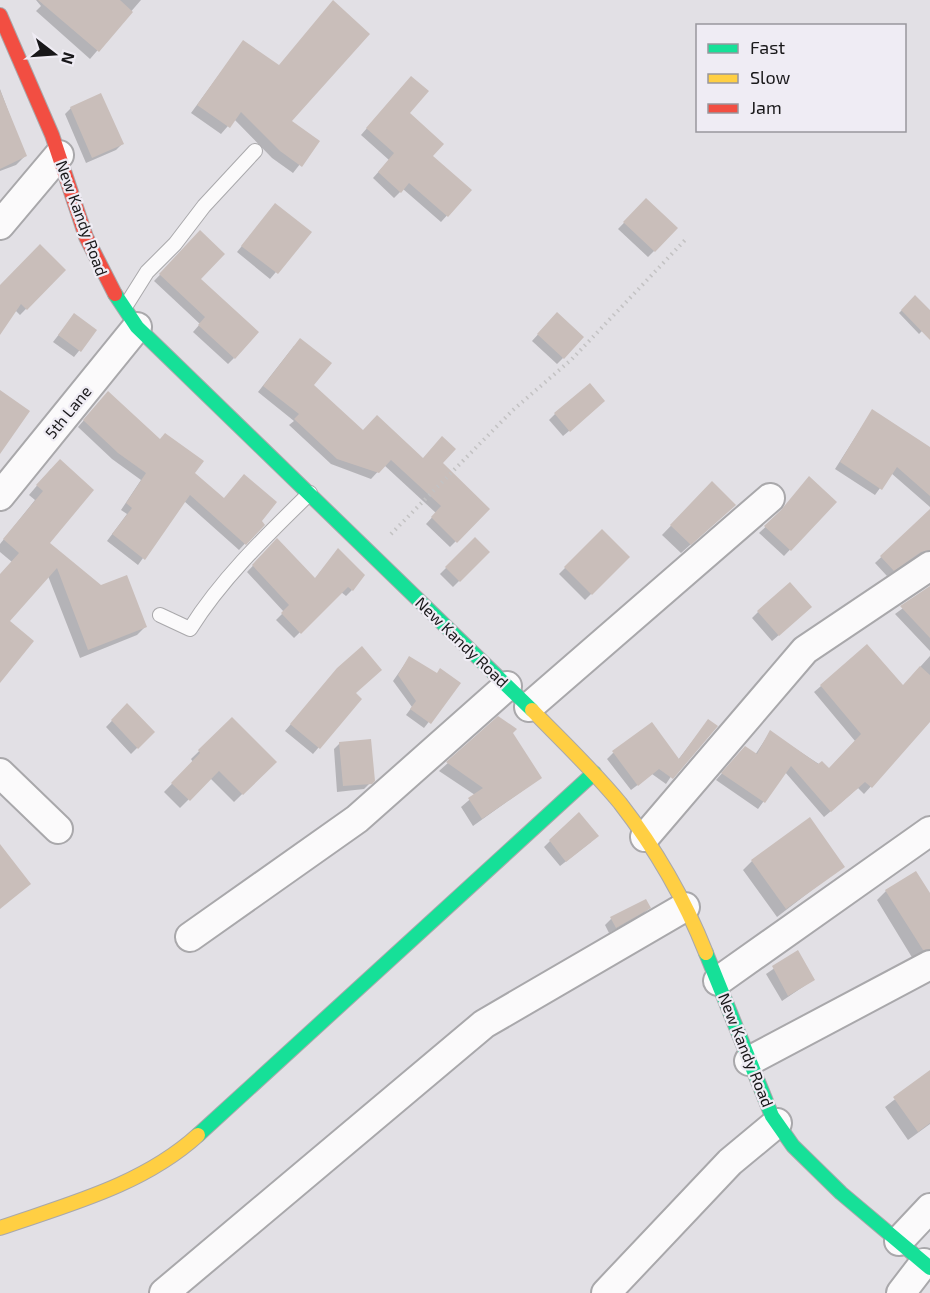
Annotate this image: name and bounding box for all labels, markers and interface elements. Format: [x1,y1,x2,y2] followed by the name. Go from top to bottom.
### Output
[24,24,84,84] north arrow
[696,24,906,132] legend
[750,36,785,58] text: Fast
[58,50,80,67] text: N
[750,66,791,88] text: Slow
[750,96,782,118] text: Jam
[53,157,112,278] street label: New Kandy Road
[41,381,95,442] street label: 5th Lane
[412,593,513,691] street label: New Kandy Road
[715,990,778,1110] street label: New Kandy Road

